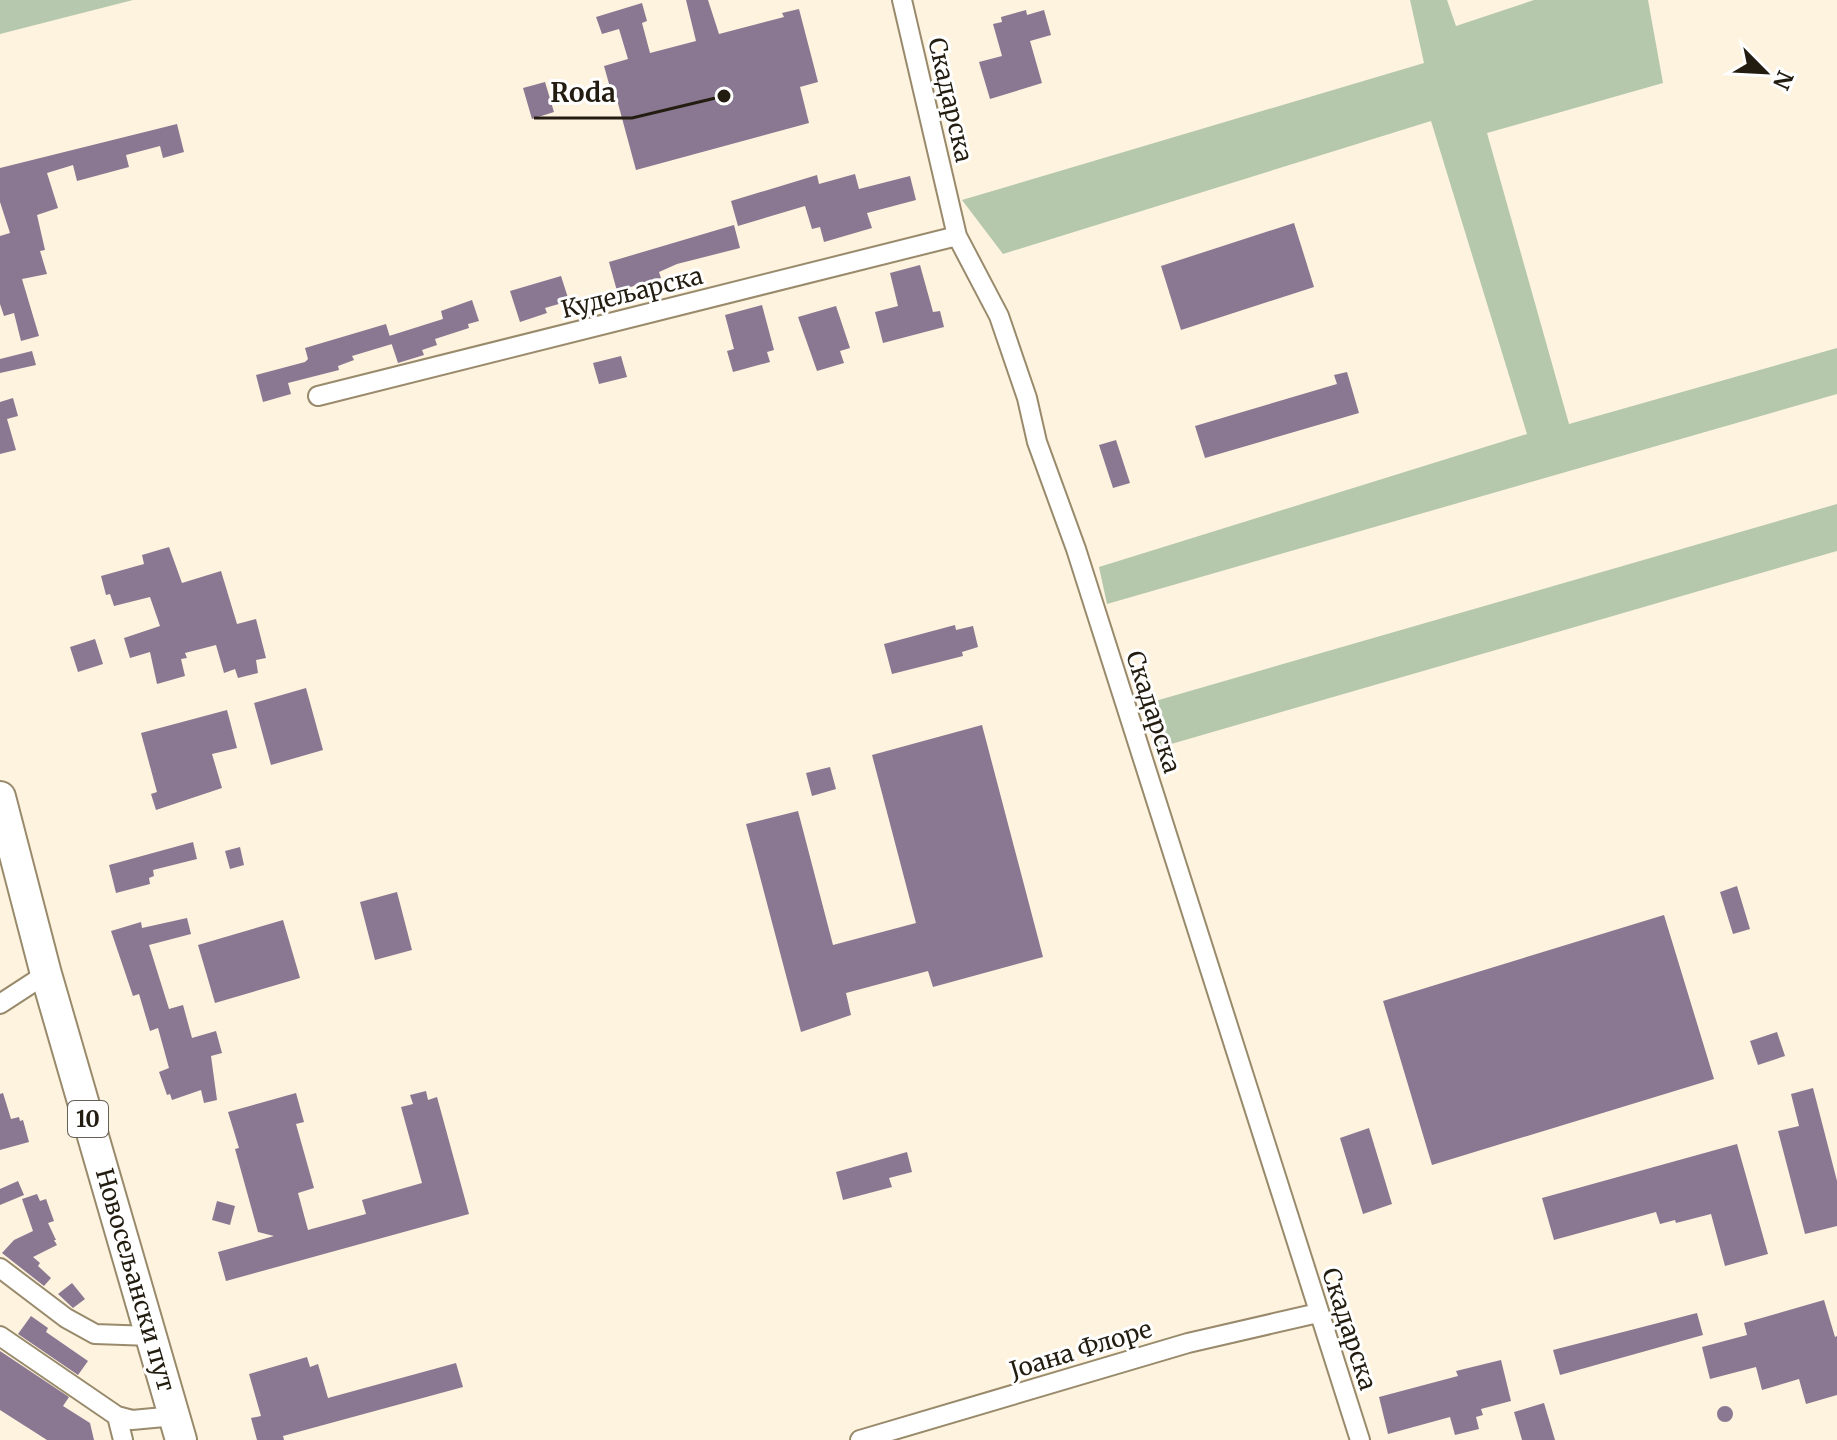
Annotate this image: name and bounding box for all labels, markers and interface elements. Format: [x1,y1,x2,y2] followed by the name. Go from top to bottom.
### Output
[1725,32,1805,112] north arrow
[921,35,980,165] street label: Скадарска
[1767,66,1800,94] text: N
[534,68,632,118] callout: Roda
[550,76,616,109] text: Roda
[558,260,706,325] street label: Кудељарска
[1119,647,1188,777] street label: Скадарска
[68,1101,108,1137] road number: 10
[89,1165,182,1395] street label: Новосељански пут
[1315,1264,1384,1394] street label: Скадарска
[1005,1313,1156,1386] street label: Јоана Флоре

